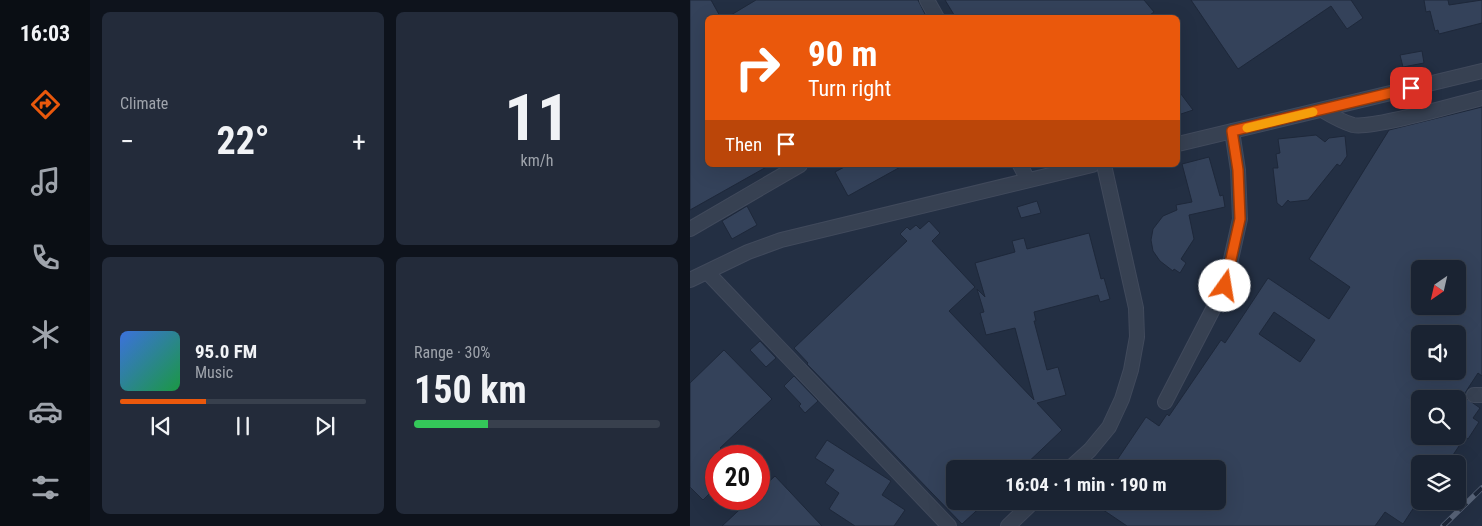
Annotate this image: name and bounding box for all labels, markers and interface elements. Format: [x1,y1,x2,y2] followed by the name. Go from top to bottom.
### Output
[20,21,70,46] text: 16:03
[808,34,877,75] text: 90 m
[725,35,790,100] icon: right
[1390,67,1432,109] pin
[1397,74,1425,102] icon: arrive
[808,76,891,101] text: Turn right
[504,80,570,156] text: 11
[28,87,63,122] icon: directions
[120,94,168,113] text: Climate
[216,119,270,163] text: 22°
[120,125,134,158] text: −
[352,125,366,158] text: +
[772,130,800,158] icon: arrive
[725,133,762,156] text: Then
[521,151,553,170] text: km/h
[28,164,63,199] icon: music
[28,240,63,275] icon: phone
[1198,259,1250,311] position arrow
[1411,260,1466,315] north arrow
[1411,260,1466,510] map controls
[28,317,63,352] icon: climate
[1411,325,1466,380] button: sound
[195,340,257,363] text: 95.0 FM
[414,343,490,362] text: Range · 30%
[195,363,233,382] text: Music
[414,368,527,412] text: 150 km
[1411,390,1466,445] button: search
[28,394,63,429] icon: car
[147,412,175,440] icon: previous
[229,412,257,440] icon: pause
[311,412,339,440] icon: next
[705,445,770,510] speed limit sign: 20
[1411,455,1466,510] button: layers
[28,470,63,505] icon: filters
[1005,473,1167,496] text: 16:04 · 1 min · 190 m

